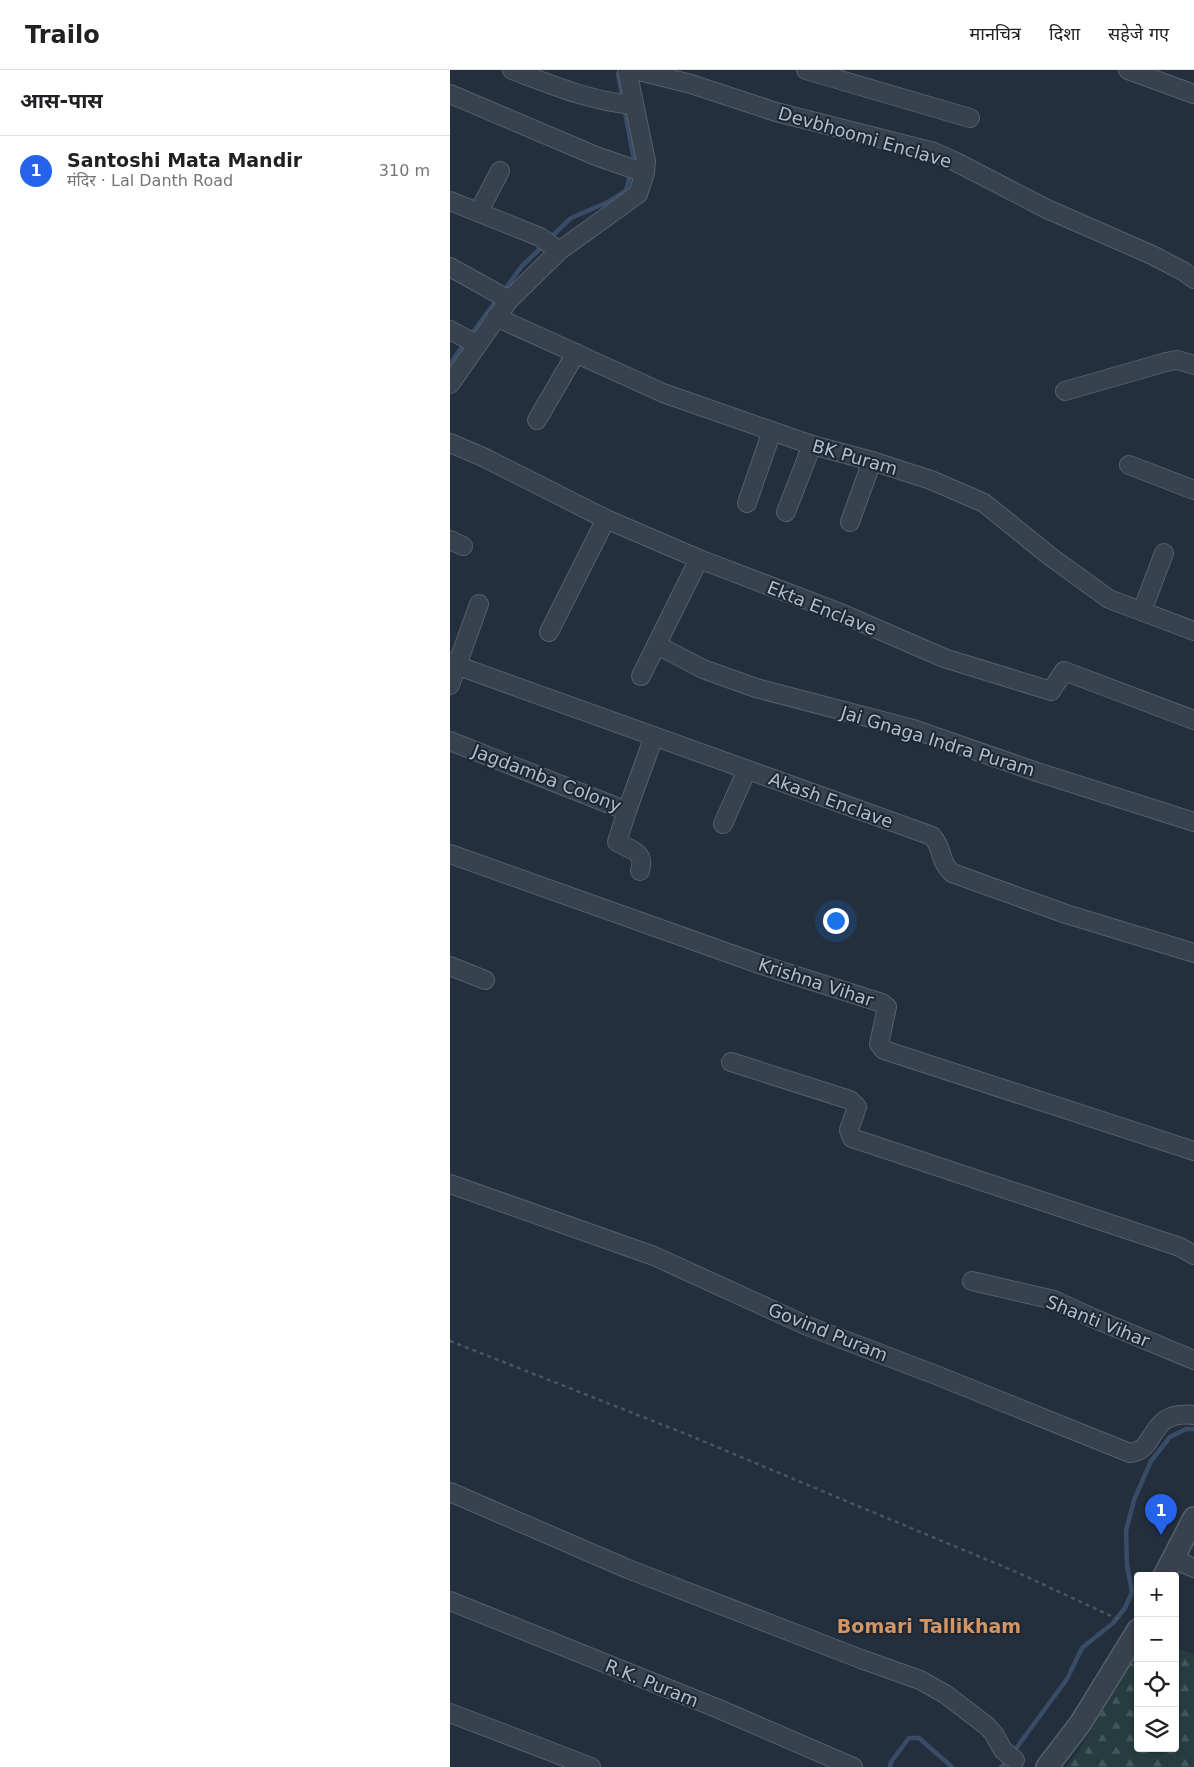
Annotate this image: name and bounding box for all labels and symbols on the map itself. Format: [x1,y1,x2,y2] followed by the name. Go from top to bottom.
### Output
[776,102,954,172] street label: Devbhoomi Enclave
[810,435,900,479] street label: BK Puram
[764,577,880,639] street label: Ekta Enclave
[837,701,1038,781] street label: Jai Gnaga Indra Puram
[469,740,625,816] street label: Jagdamba Colony
[766,768,896,832] street label: Akash Enclave
[823,908,849,934] your location
[756,953,877,1011] street label: Krishna Vihar
[1043,1291,1153,1352] street label: Shanti Vihar
[765,1298,891,1366] street label: Govind Puram
[1145,1494,1177,1535] pin: 1
[837,1615,1021,1637] district label: Bomari Tallikham
[602,1655,702,1711] street label: R.K. Puram

